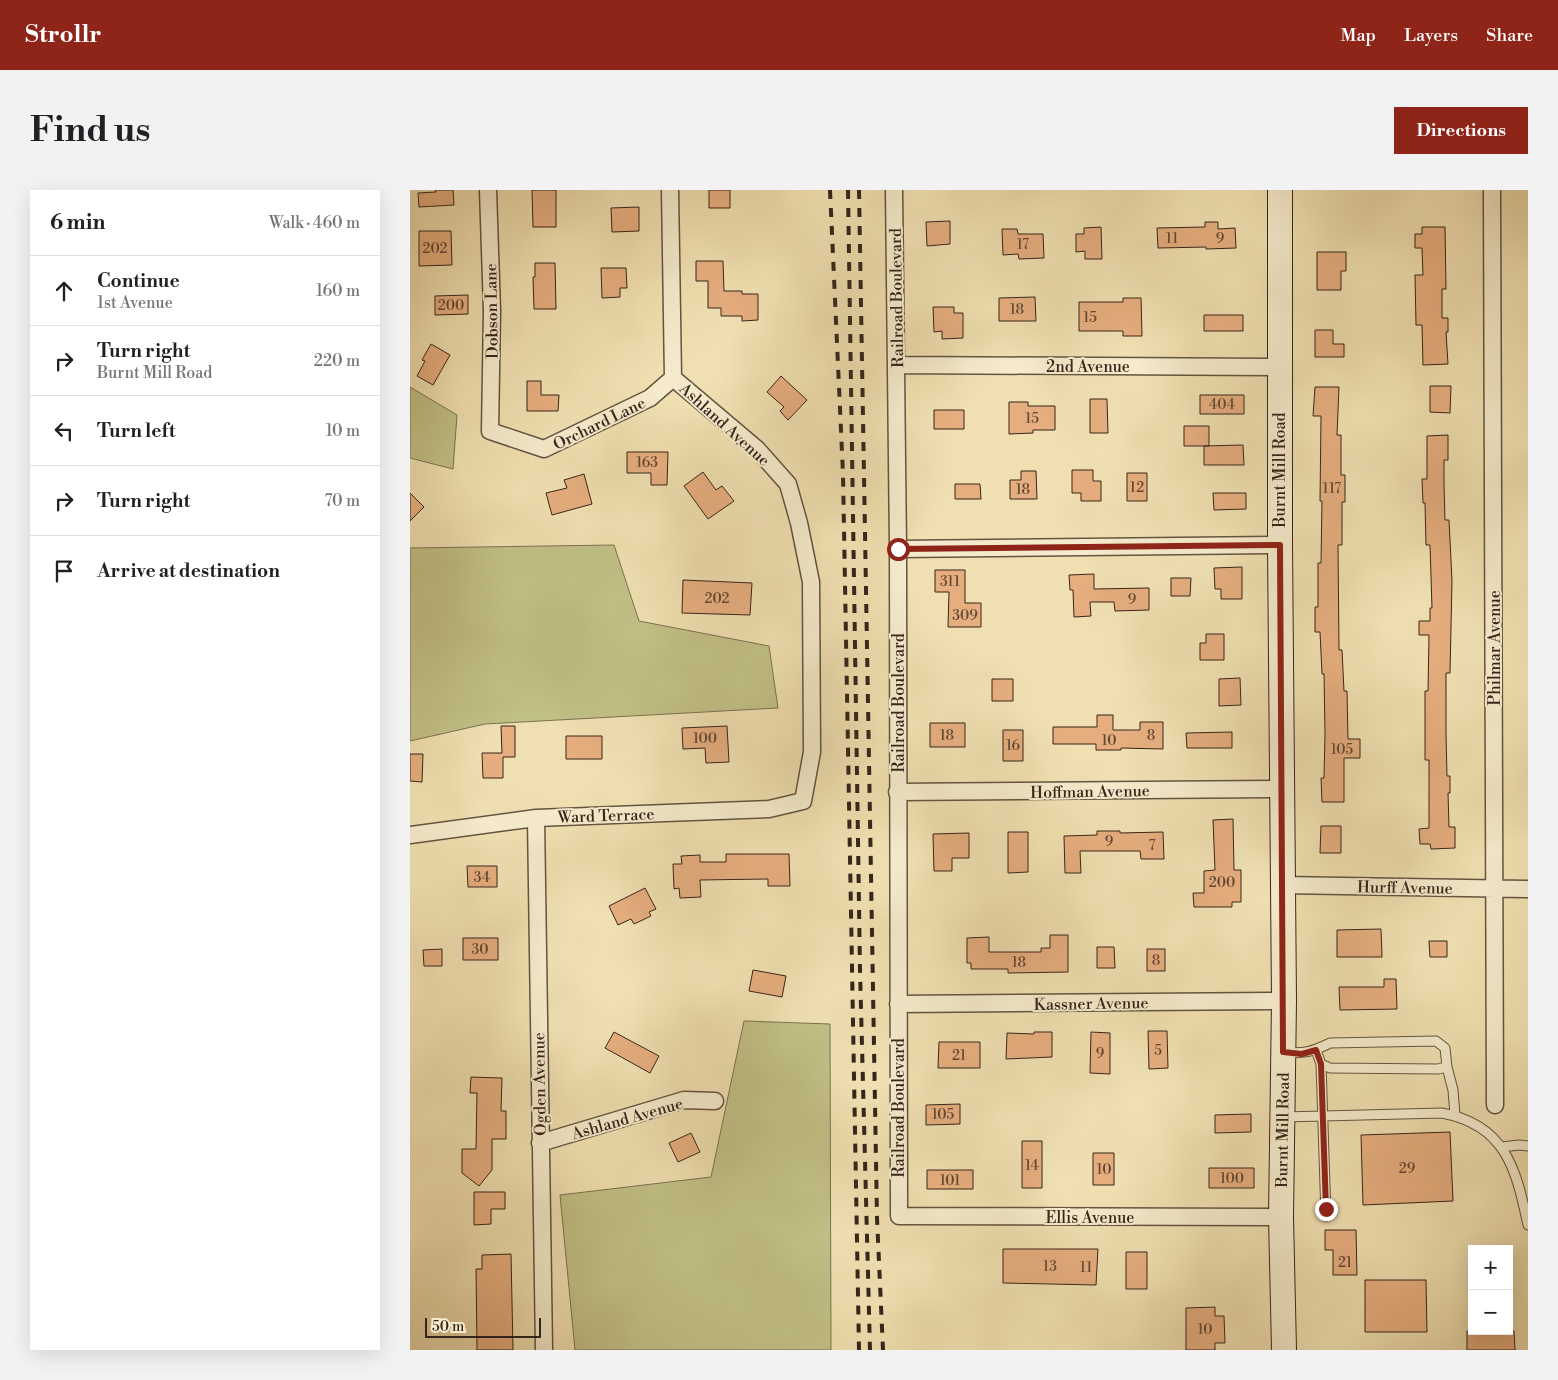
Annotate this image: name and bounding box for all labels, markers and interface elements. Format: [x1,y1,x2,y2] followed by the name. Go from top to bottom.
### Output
[25,20,101,50] text: Strollr
[1341,24,1376,47] text: Map
[1404,24,1458,47] text: Layers
[1486,24,1533,47] text: Share
[1394,107,1528,154] button: Directions
[30,109,150,152] text: Find us
[50,210,105,236] text: 6 min
[269,213,360,233] text: Walk · 460 m
[886,228,908,368] street label: Railroad Boulevard
[1166,230,1178,248] house number: 11
[1216,230,1224,248] house number: 9
[1017,236,1029,254] house number: 17
[422,240,448,258] house number: 202
[481,263,503,359] street label: Dobson Lane
[97,269,180,293] text: Continue
[50,277,78,305] icon: ahead
[316,281,360,301] text: 160 m
[97,293,173,313] text: 1st Avenue
[438,297,464,315] house number: 200
[1010,301,1024,319] house number: 18
[1083,309,1097,327] house number: 15
[97,339,190,363] text: Turn right
[50,347,78,375] icon: right
[314,351,360,371] text: 220 m
[1046,357,1130,377] street label: 2nd Avenue
[97,363,212,383] text: Burnt Mill Road
[674,378,774,471] street label: Ashland Avenue
[550,393,649,455] street label: Orchard Lane
[1209,396,1235,414] house number: 404
[1025,410,1039,428] house number: 15
[1270,412,1290,529] street label: Burnt Mill Road
[50,417,78,445] icon: left
[97,419,176,443] text: Turn left
[326,421,360,441] text: 10 m
[636,454,658,472] house number: 163
[1130,479,1144,497] house number: 12
[1323,480,1341,498] house number: 117
[1016,481,1030,499] house number: 18
[50,487,78,515] icon: right
[97,489,190,513] text: Turn right
[324,491,360,511] text: 70 m
[887,538,910,561] route start
[50,557,78,585] icon: arrive
[97,559,280,583] text: Arrive at destination
[940,573,960,591] house number: 311
[704,590,730,608] house number: 202
[1485,590,1505,706] street label: Philmar Avenue
[1128,591,1136,609] house number: 9
[952,607,978,625] house number: 309
[889,633,909,773] street label: Railroad Boulevard
[940,727,954,745] house number: 18
[1147,727,1155,745] house number: 8
[693,730,717,748] house number: 100
[1102,732,1116,750] house number: 10
[1006,737,1021,755] house number: 16
[1331,741,1354,759] house number: 105
[1030,781,1150,803] street label: Hoffman Avenue
[556,804,655,828] street label: Ward Terrace
[1105,833,1113,851] house number: 9
[1148,837,1156,855] house number: 7
[474,869,490,887] house number: 34
[1209,874,1235,892] house number: 200
[1357,877,1453,899] street label: Hurff Avenue
[471,941,489,959] house number: 30
[1152,952,1160,970] house number: 8
[1012,954,1026,972] house number: 18
[1033,993,1149,1015] street label: Kassner Avenue
[529,1032,551,1136] street label: Ogden Avenue
[889,1038,909,1178] street label: Railroad Boulevard
[1154,1042,1162,1060] house number: 5
[1096,1045,1104,1063] house number: 9
[952,1047,966,1065] house number: 21
[1272,1072,1294,1189] street label: Burnt Mill Road
[568,1093,685,1145] street label: Ashland Avenue
[932,1106,955,1124] house number: 105
[1025,1157,1039,1175] house number: 14
[1399,1160,1415,1178] house number: 29
[1097,1161,1111,1179] house number: 10
[1220,1170,1244,1188] house number: 100
[940,1172,960,1190] house number: 101
[1315,1198,1338,1221] route end
[1046,1208,1134,1228] street label: Ellis Avenue
[1468,1245,1513,1335] map controls
[1468,1245,1513,1290] button: +
[1338,1254,1352,1272] house number: 21
[1043,1258,1057,1276] house number: 13
[1080,1259,1092,1277] house number: 11
[1468,1290,1513,1335] button: −
[425,1315,541,1338] scale bar
[432,1318,464,1336] text: 50 m
[1198,1321,1212,1339] house number: 10

